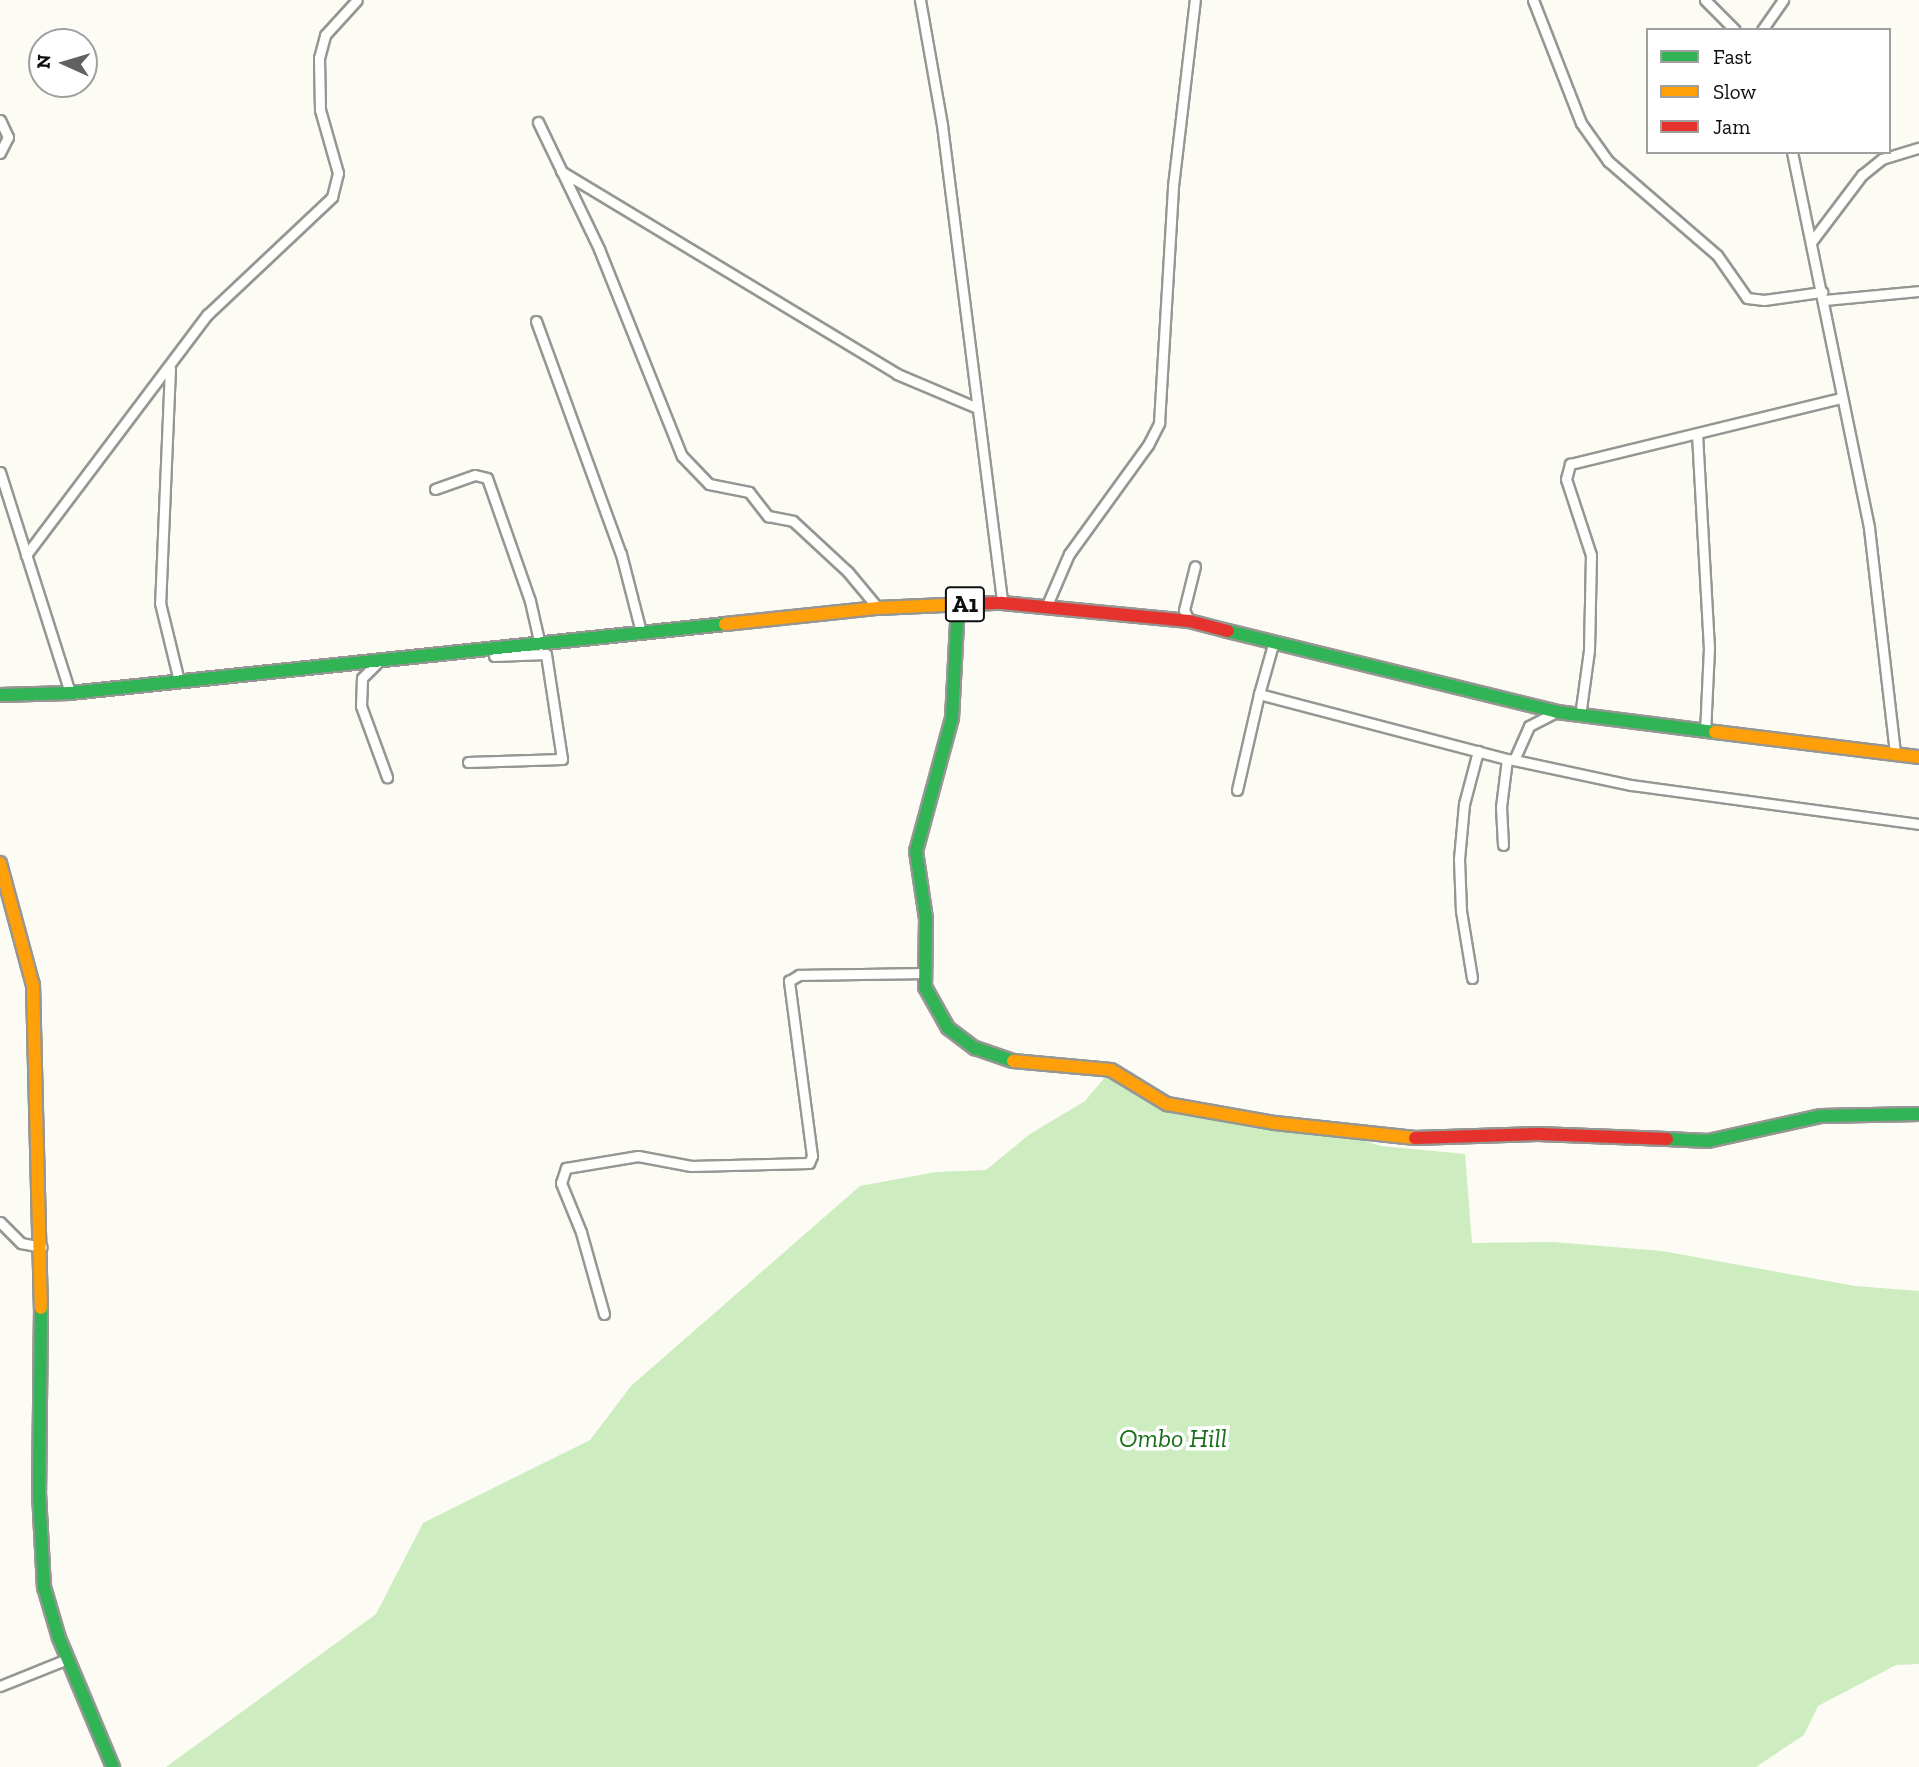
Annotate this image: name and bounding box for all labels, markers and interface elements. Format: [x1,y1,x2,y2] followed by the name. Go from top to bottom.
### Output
[28,28,98,98] north arrow
[1646,28,1891,154] legend
[1713,44,1752,69] text: Fast
[32,54,56,70] text: N
[1713,79,1756,104] text: Slow
[1713,114,1750,139] text: Jam
[944,584,986,624] road number: A1
[1119,1423,1227,1455] park label: Ombo Hill

